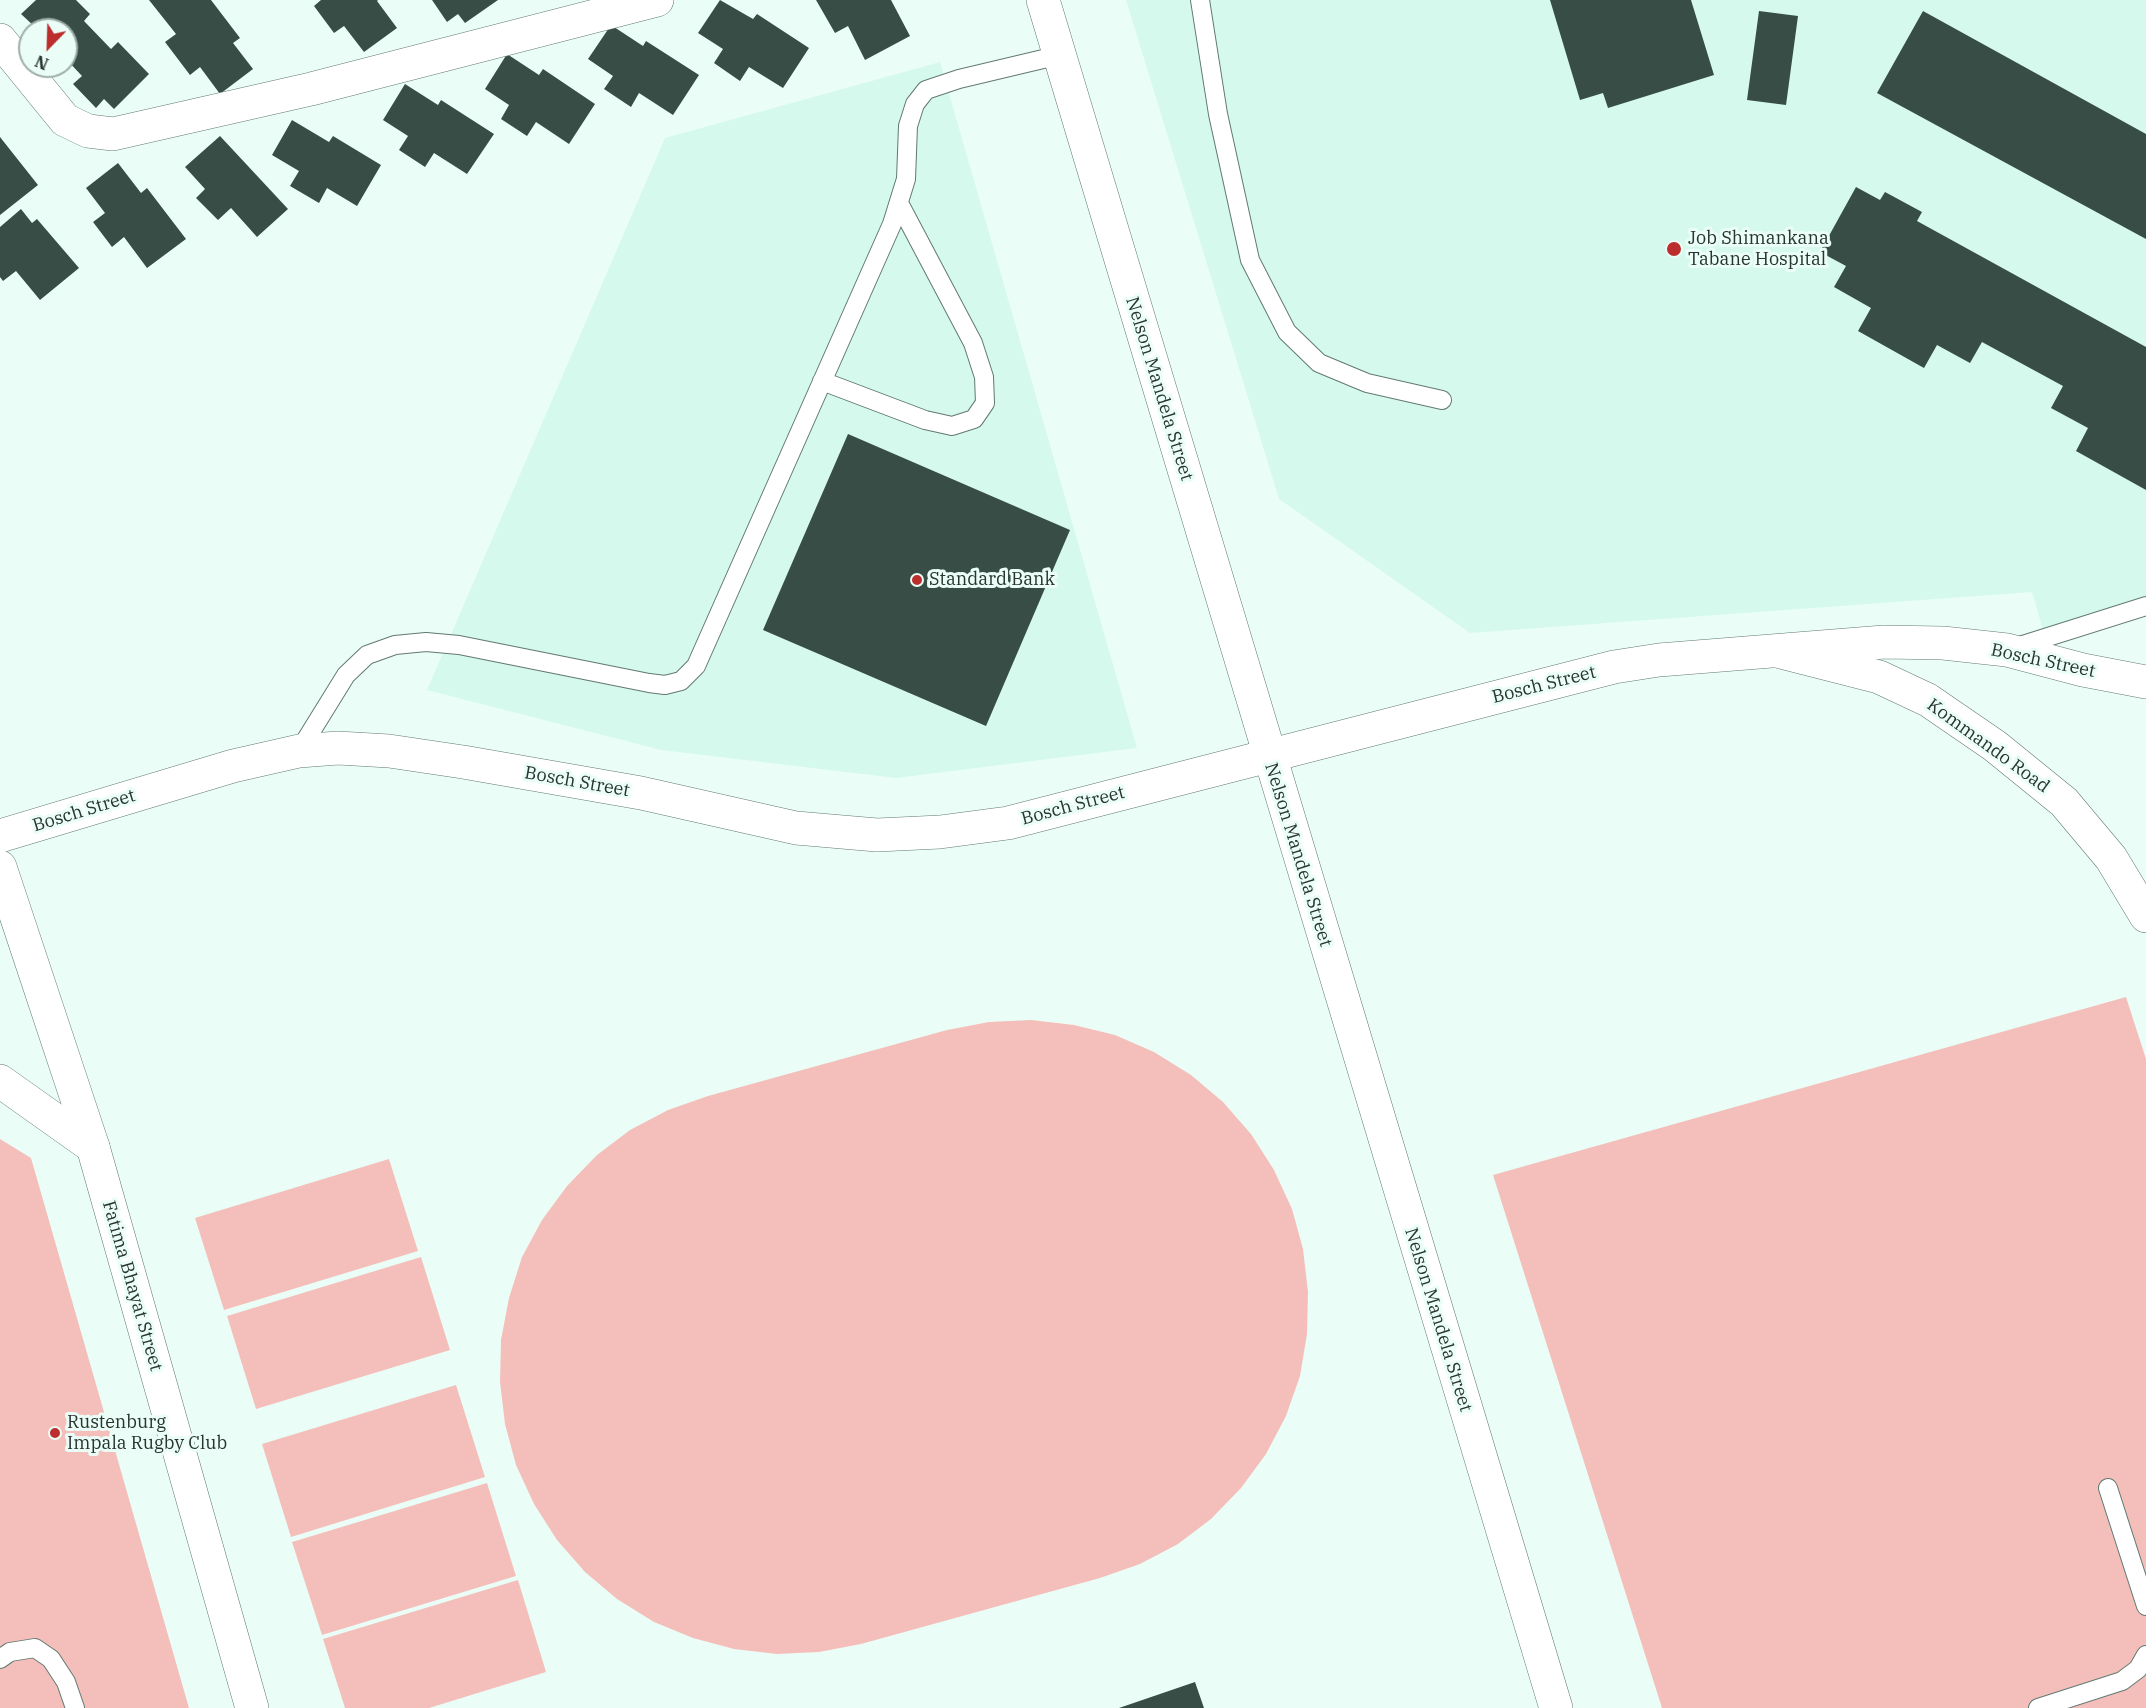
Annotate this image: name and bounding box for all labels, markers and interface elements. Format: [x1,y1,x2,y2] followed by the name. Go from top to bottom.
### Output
[18,18,78,78] north arrow
[32,51,51,74] text: N
[1688,228,1829,270] place label: Job Shimankana Tabane Hospital
[1665,240,1683,258] marker: Job Shimankana Tabane Hospital
[1121,294,1197,484] street label: Nelson Mandela Street
[929,569,1055,591] place label: Standard Bank
[910,573,924,587] marker: Standard Bank
[1989,639,2097,683] street label: Bosch Street
[1490,662,1598,708] street label: Bosch Street
[1922,694,2054,798] street label: Kommando Road
[1260,760,1336,950] street label: Nelson Mandela Street
[523,762,631,802] street label: Bosch Street
[1019,782,1127,830] street label: Bosch Street
[30,785,138,837] street label: Bosch Street
[97,1198,167,1374] street label: Fatima Bhayat Street
[1400,1225,1476,1415] street label: Nelson Mandela Street
[67,1412,227,1454] place label: Rustenburg Impala Rugby Club
[48,1426,62,1440] marker: Rustenburg Impala Rugby Club

